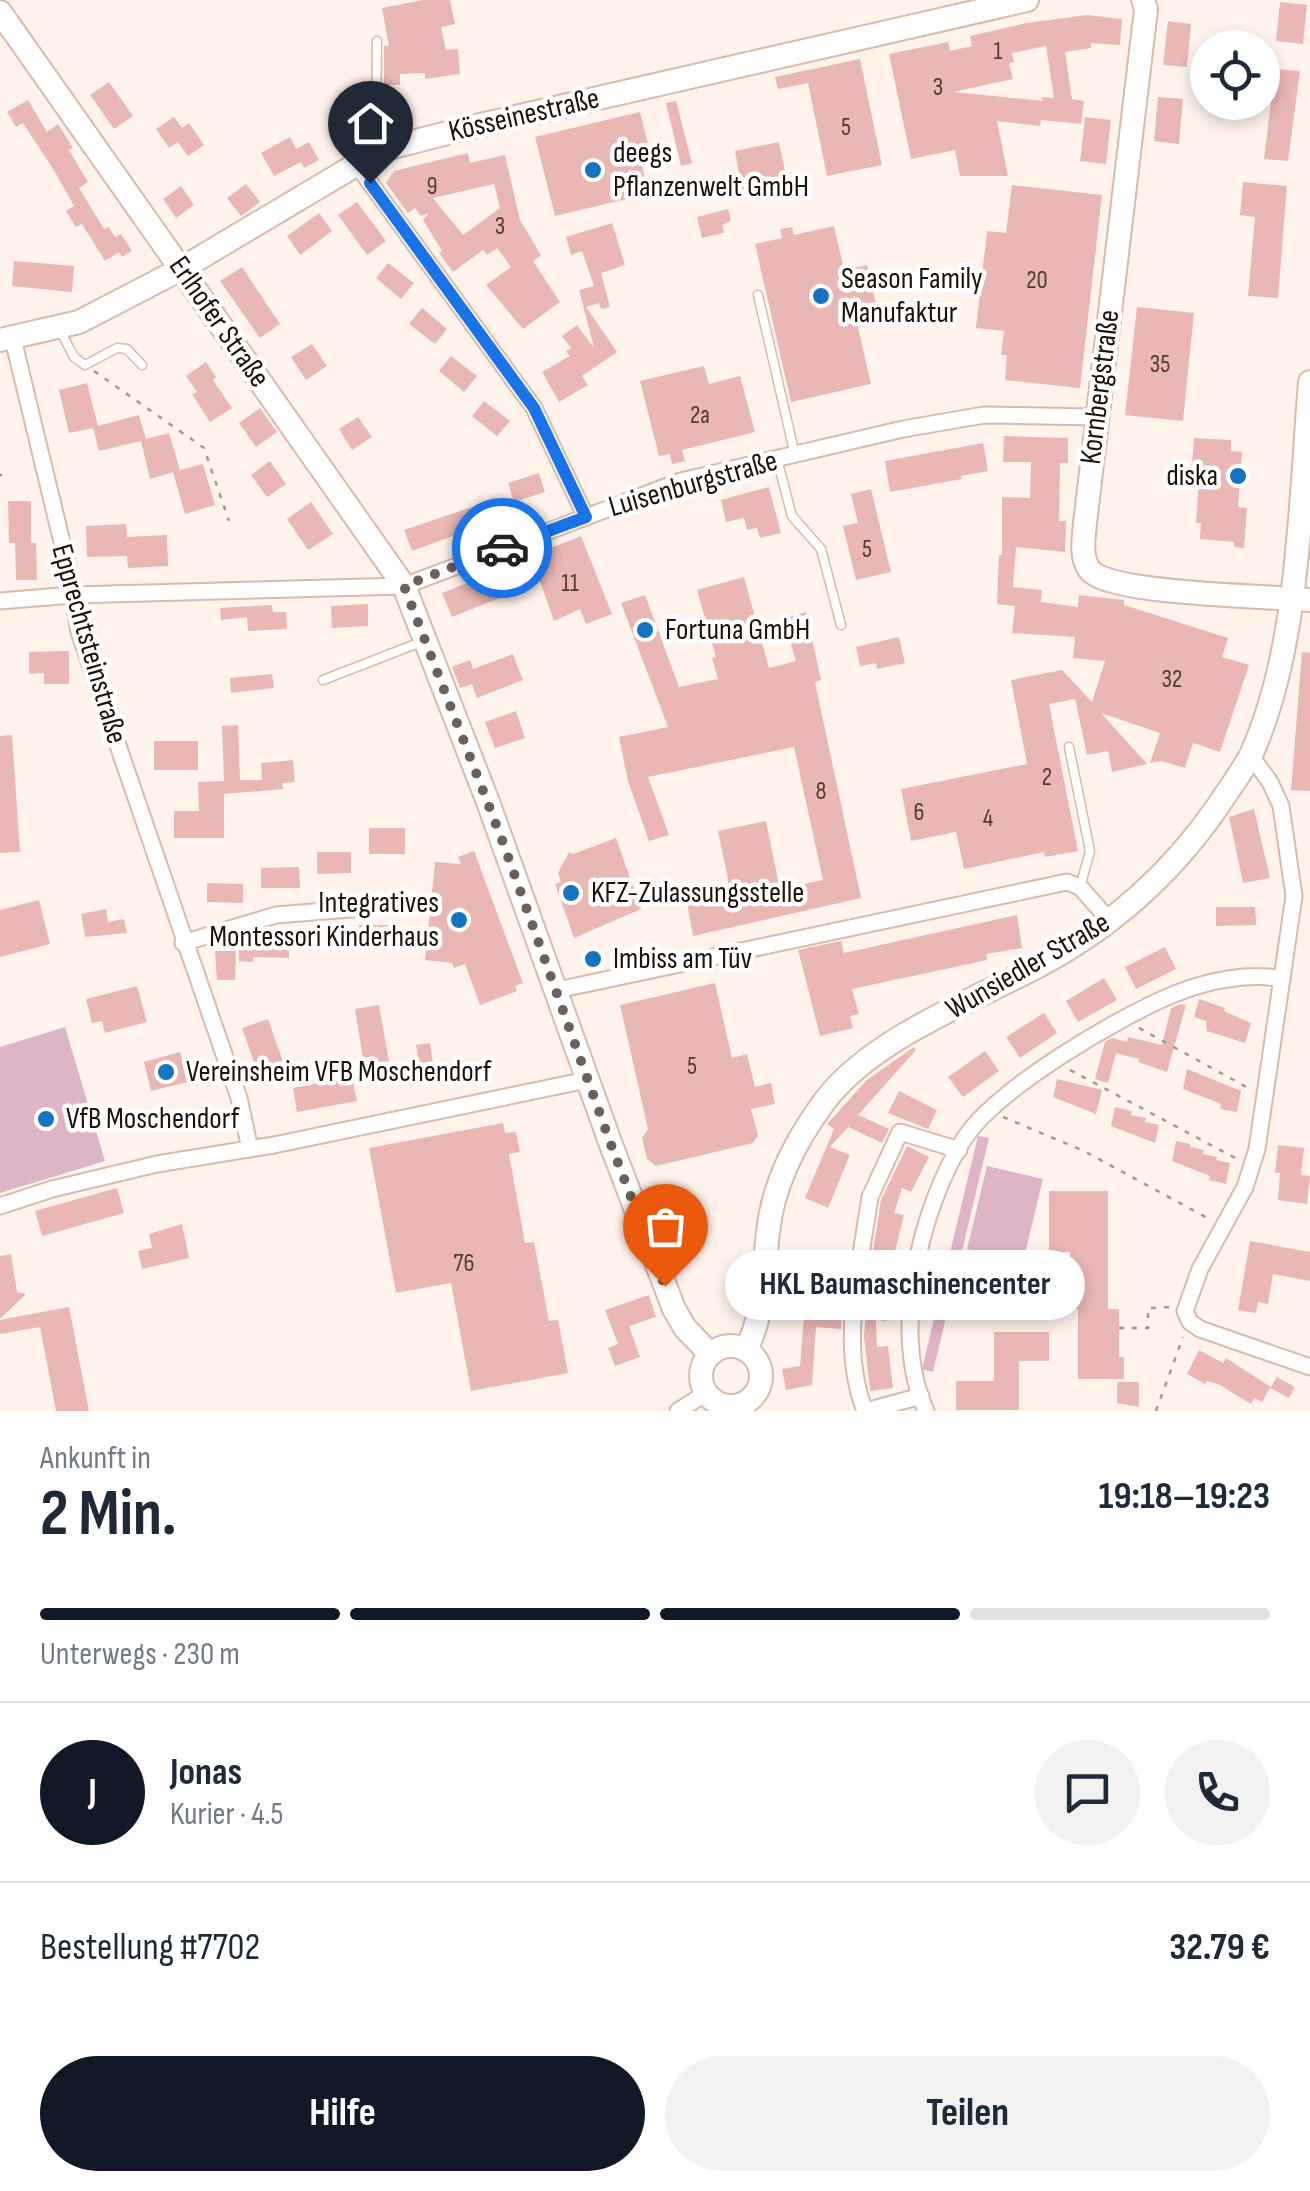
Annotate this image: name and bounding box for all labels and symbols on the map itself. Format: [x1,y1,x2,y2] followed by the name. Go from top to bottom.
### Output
[994,36,1003,67] house number: 1
[933,72,943,103] house number: 3
[445,80,603,150] street label: Kösseinestraße
[328,81,413,184] pin
[841,112,851,143] house number: 5
[613,135,809,205] place label: deegs Pflanzenwelt GmbH
[582,159,604,181] marker: deegs Pflanzenwelt GmbH
[426,171,438,202] house number: 9
[495,211,505,242] house number: 3
[161,250,277,394] street label: Erlhofer Straße
[841,261,983,331] place label: Season Family Manufaktur
[1026,265,1048,296] house number: 20
[810,285,832,307] marker: Season Family Manufaktur
[1073,308,1127,466] street label: Kornbergstraße
[1150,349,1170,380] house number: 35
[690,400,710,431] house number: 2a
[604,443,782,525] street label: Luisenburgstraße
[1166,458,1218,494] place label: diska
[1227,465,1249,487] marker: diska
[452,498,552,598] courier
[862,534,872,565] house number: 5
[43,540,135,748] street label: Epprechtsteinstraße
[561,568,579,599] house number: 11
[665,612,810,648] place label: Fortuna GmbH
[634,619,656,641] marker: Fortuna GmbH
[1162,664,1182,695] house number: 32
[1042,762,1052,793] house number: 2
[816,776,826,807] house number: 8
[914,797,924,828] house number: 6
[983,803,993,834] house number: 4
[591,875,804,911] place label: KFZ-Zulassungsstelle
[560,882,582,904] marker: KFZ-Zulassungsstelle
[209,885,439,955] place label: Integratives Montessori Kinderhaus
[940,905,1116,1027] street label: Wunsiedler Straße
[448,909,470,931] marker: Integratives Montessori Kinderhaus
[613,941,752,977] place label: Imbiss am Tüv
[582,948,604,970] marker: Imbiss am Tüv
[687,1051,697,1082] house number: 5
[186,1054,492,1090] place label: Vereinsheim VFB Moschendorf
[155,1061,177,1083] marker: Vereinsheim VFB Moschendorf
[66,1101,240,1137] place label: VfB Moschendorf
[35,1108,57,1130] marker: VfB Moschendorf
[623,1184,708,1287] pin
[454,1248,474,1279] house number: 76
[725,1251,1085,1321] callout: HKL Baumaschinencenter

